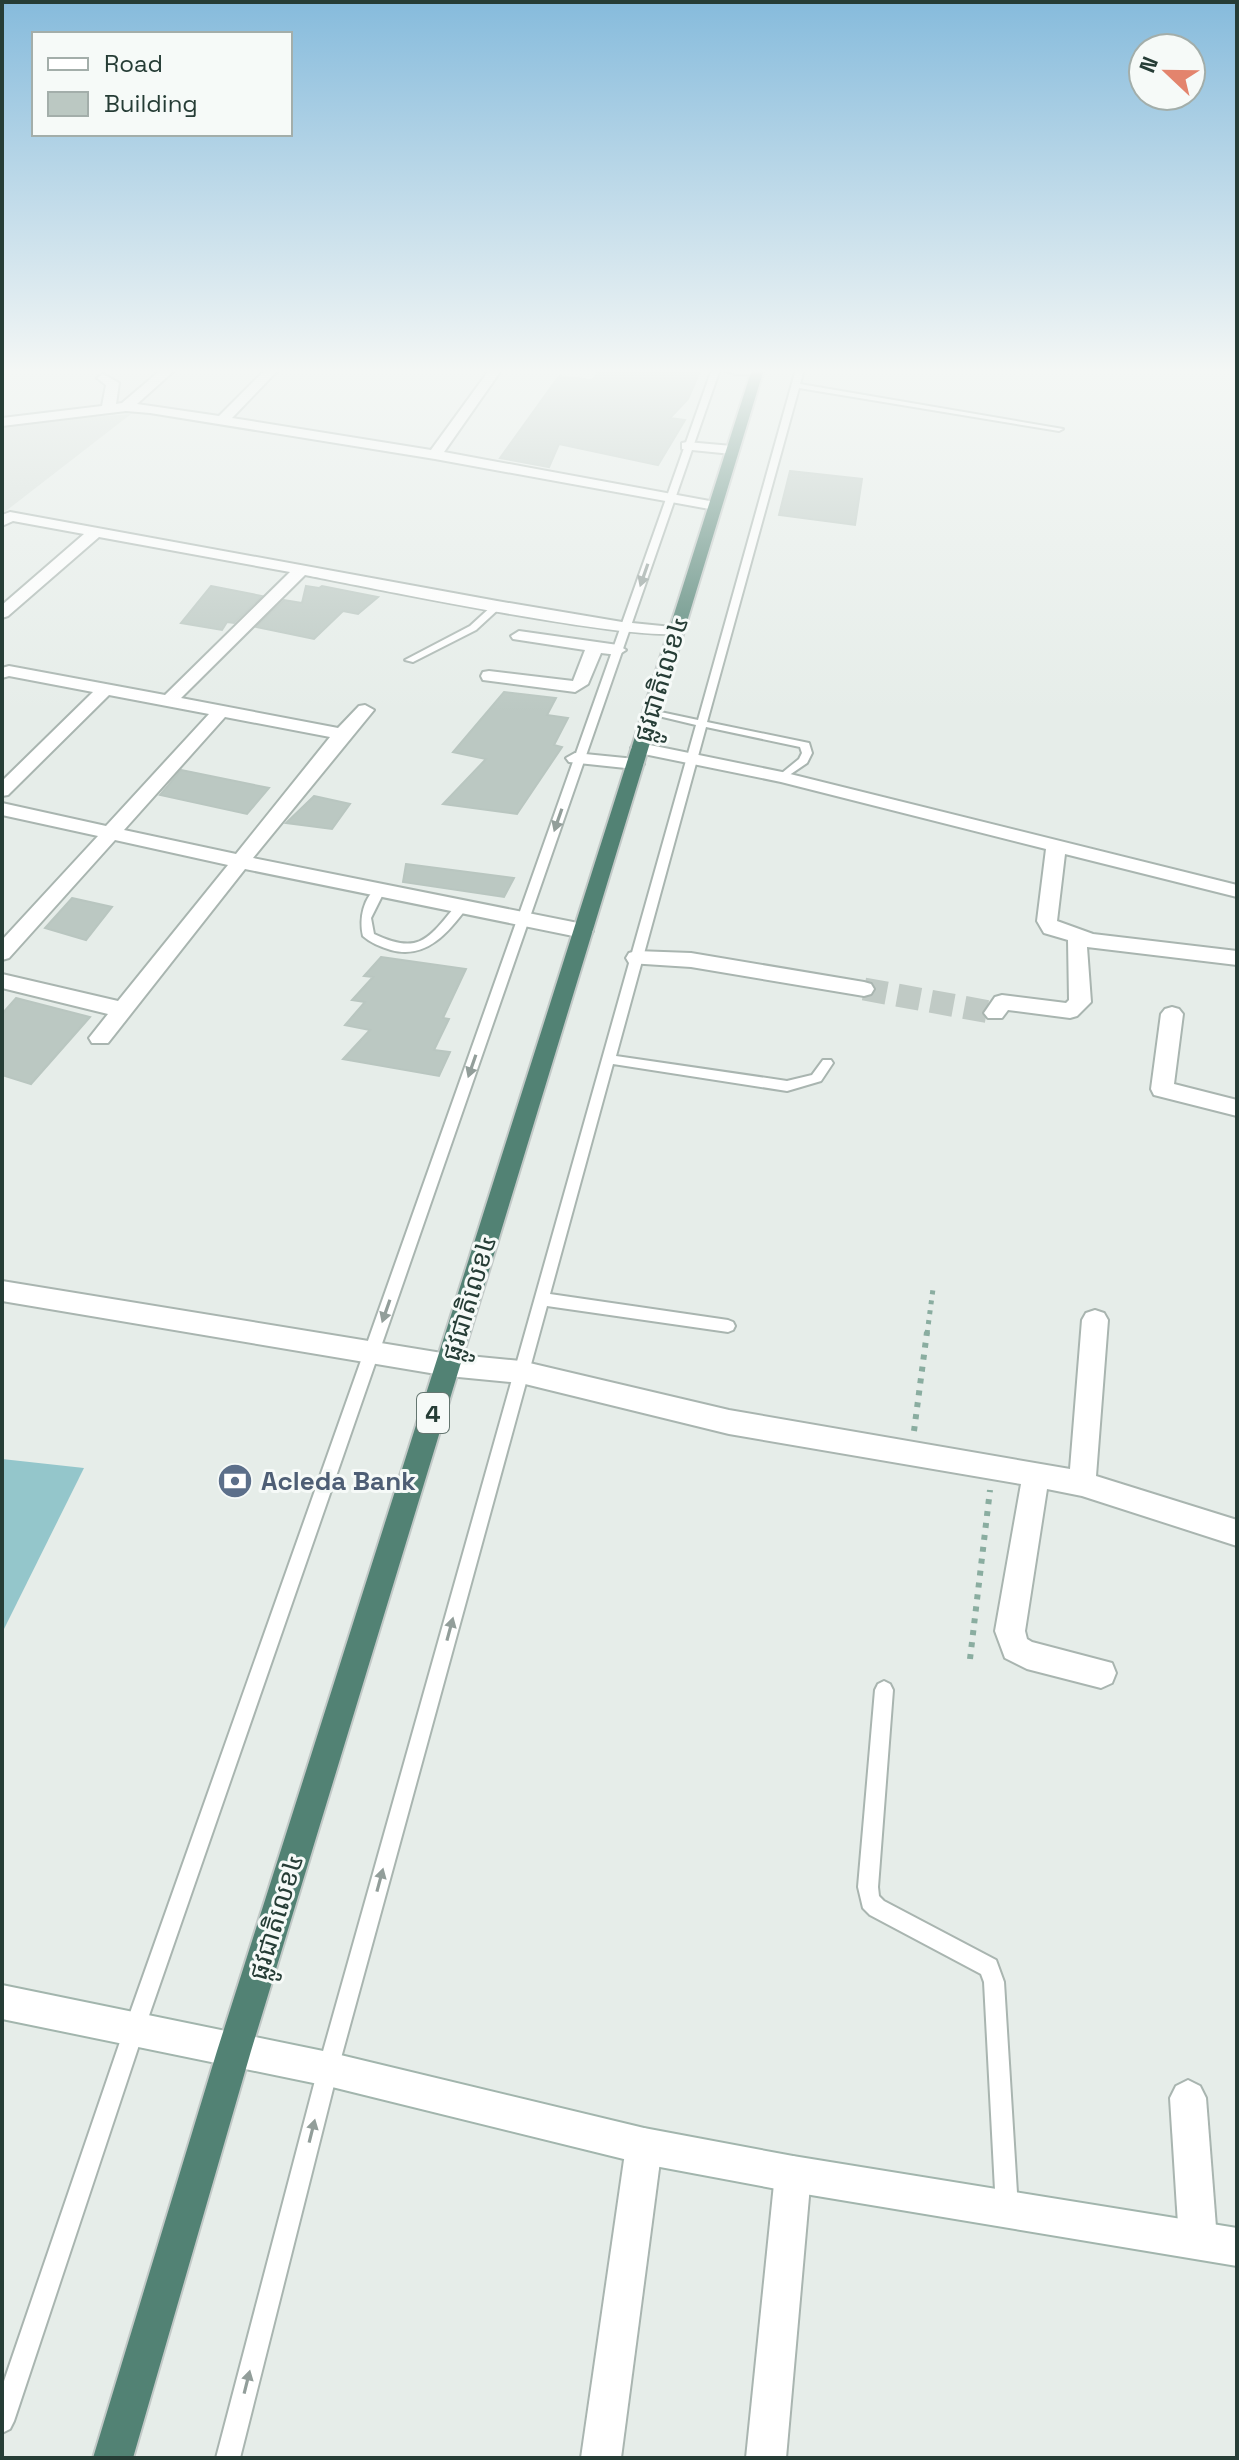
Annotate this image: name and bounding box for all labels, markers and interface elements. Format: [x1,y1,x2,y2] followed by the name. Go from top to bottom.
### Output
[32,32,292,136] legend
[1127,32,1207,112] north arrow
[104,48,163,79] text: Road
[1133,52,1164,77] text: N
[104,88,198,119] text: Building
[637,563,649,587] one-way arrow
[626,612,703,748] street label: ផ្លូវជាតិលេខ៤
[551,808,563,832] one-way arrow
[465,1054,478,1078] one-way arrow
[434,1231,511,1367] street label: ផ្លូវជាតិលេខ៤
[379,1299,392,1323] one-way arrow
[417,1393,449,1433] road number: 4
[216,1462,254,1500] bank icon: Acleda Bank
[261,1464,416,1498] place label: Acleda Bank
[444,1617,456,1642] one-way arrow
[241,1850,318,1986] street label: ផ្លូវជាតិលេខ៤
[375,1867,387,1892] one-way arrow
[306,2118,319,2143] one-way arrow
[242,2370,254,2395] one-way arrow

